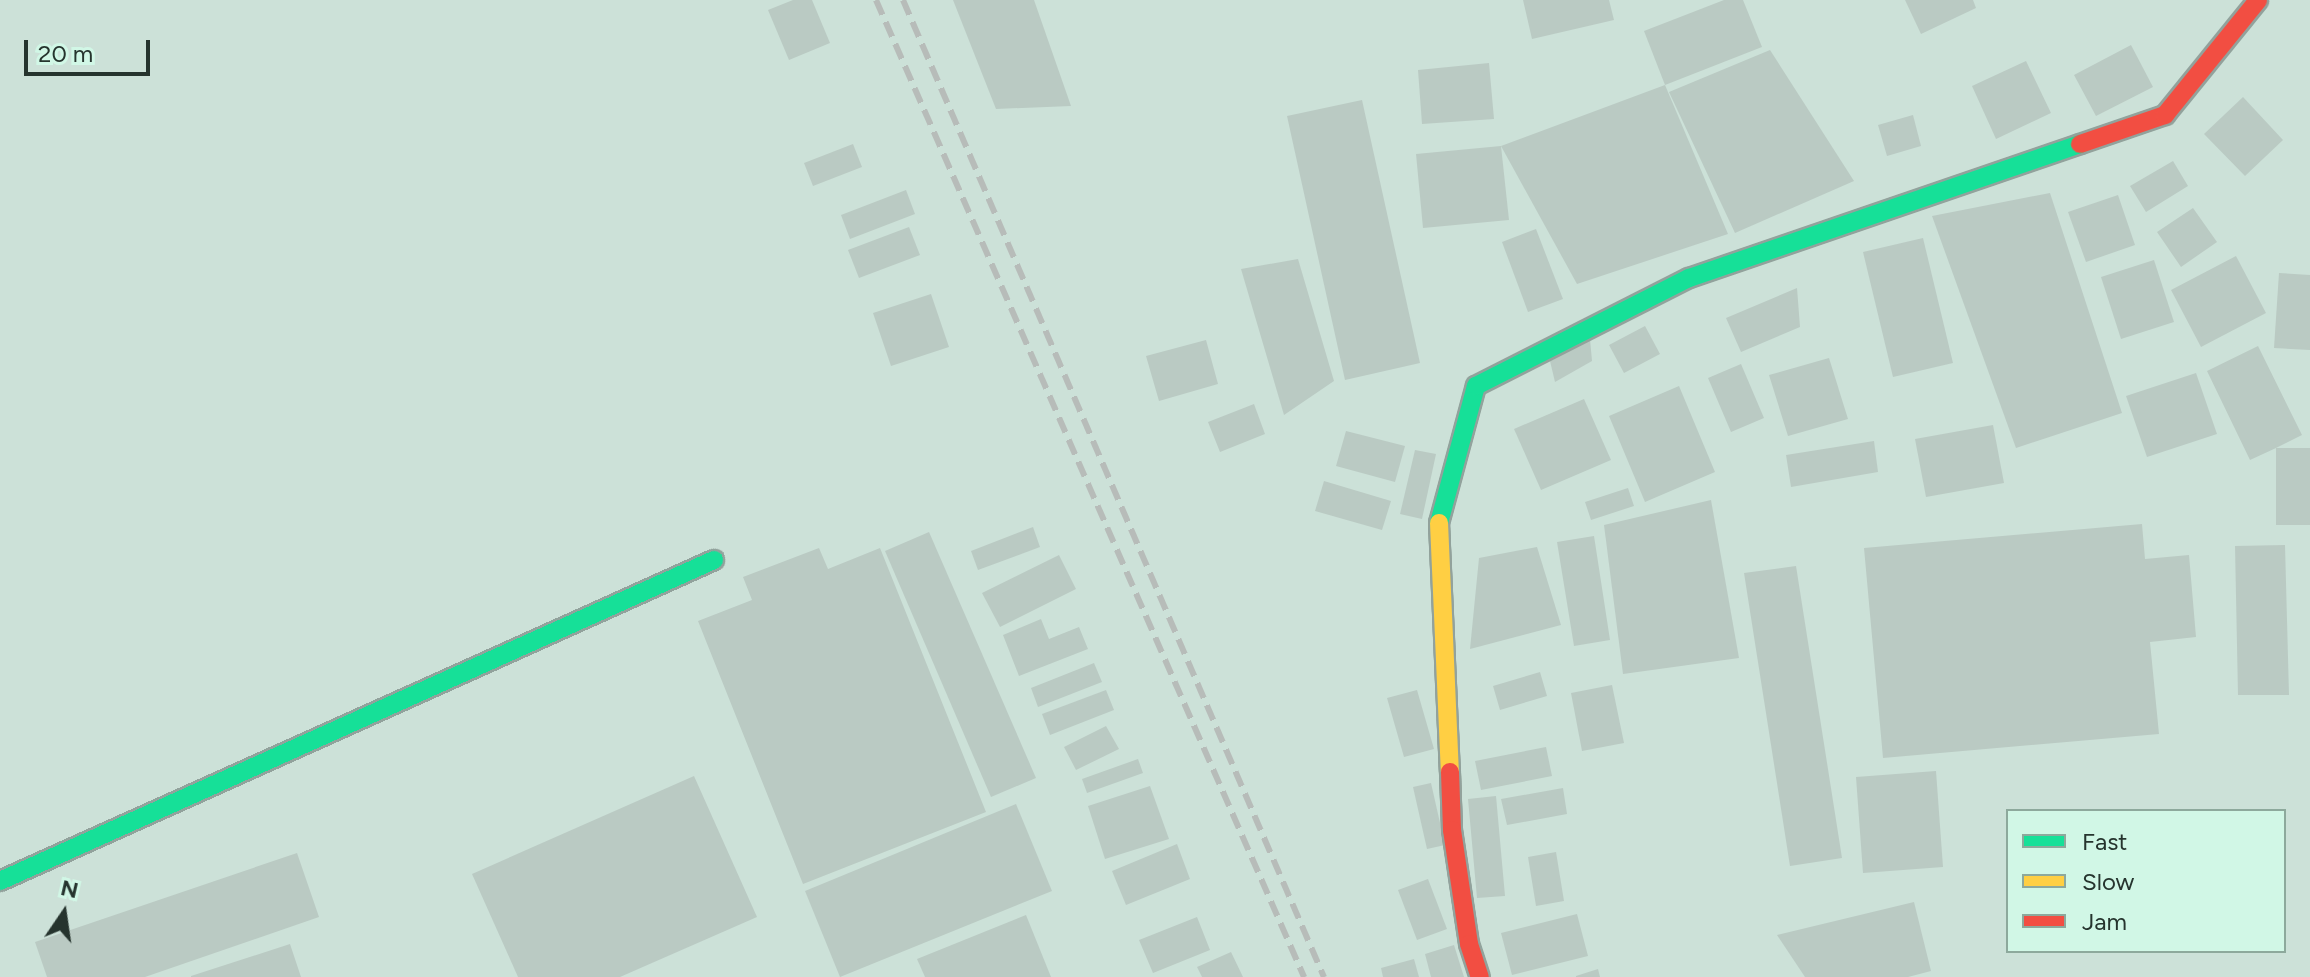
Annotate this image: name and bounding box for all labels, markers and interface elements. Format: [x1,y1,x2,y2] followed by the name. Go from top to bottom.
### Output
[28,24,154,74] scale bar
[38,39,93,68] text: 20 m
[2006,809,2286,953] legend
[2082,827,2127,856] text: Fast
[2082,867,2134,896] text: Slow
[24,873,104,953] north arrow
[58,874,81,904] text: N
[2082,907,2127,936] text: Jam

